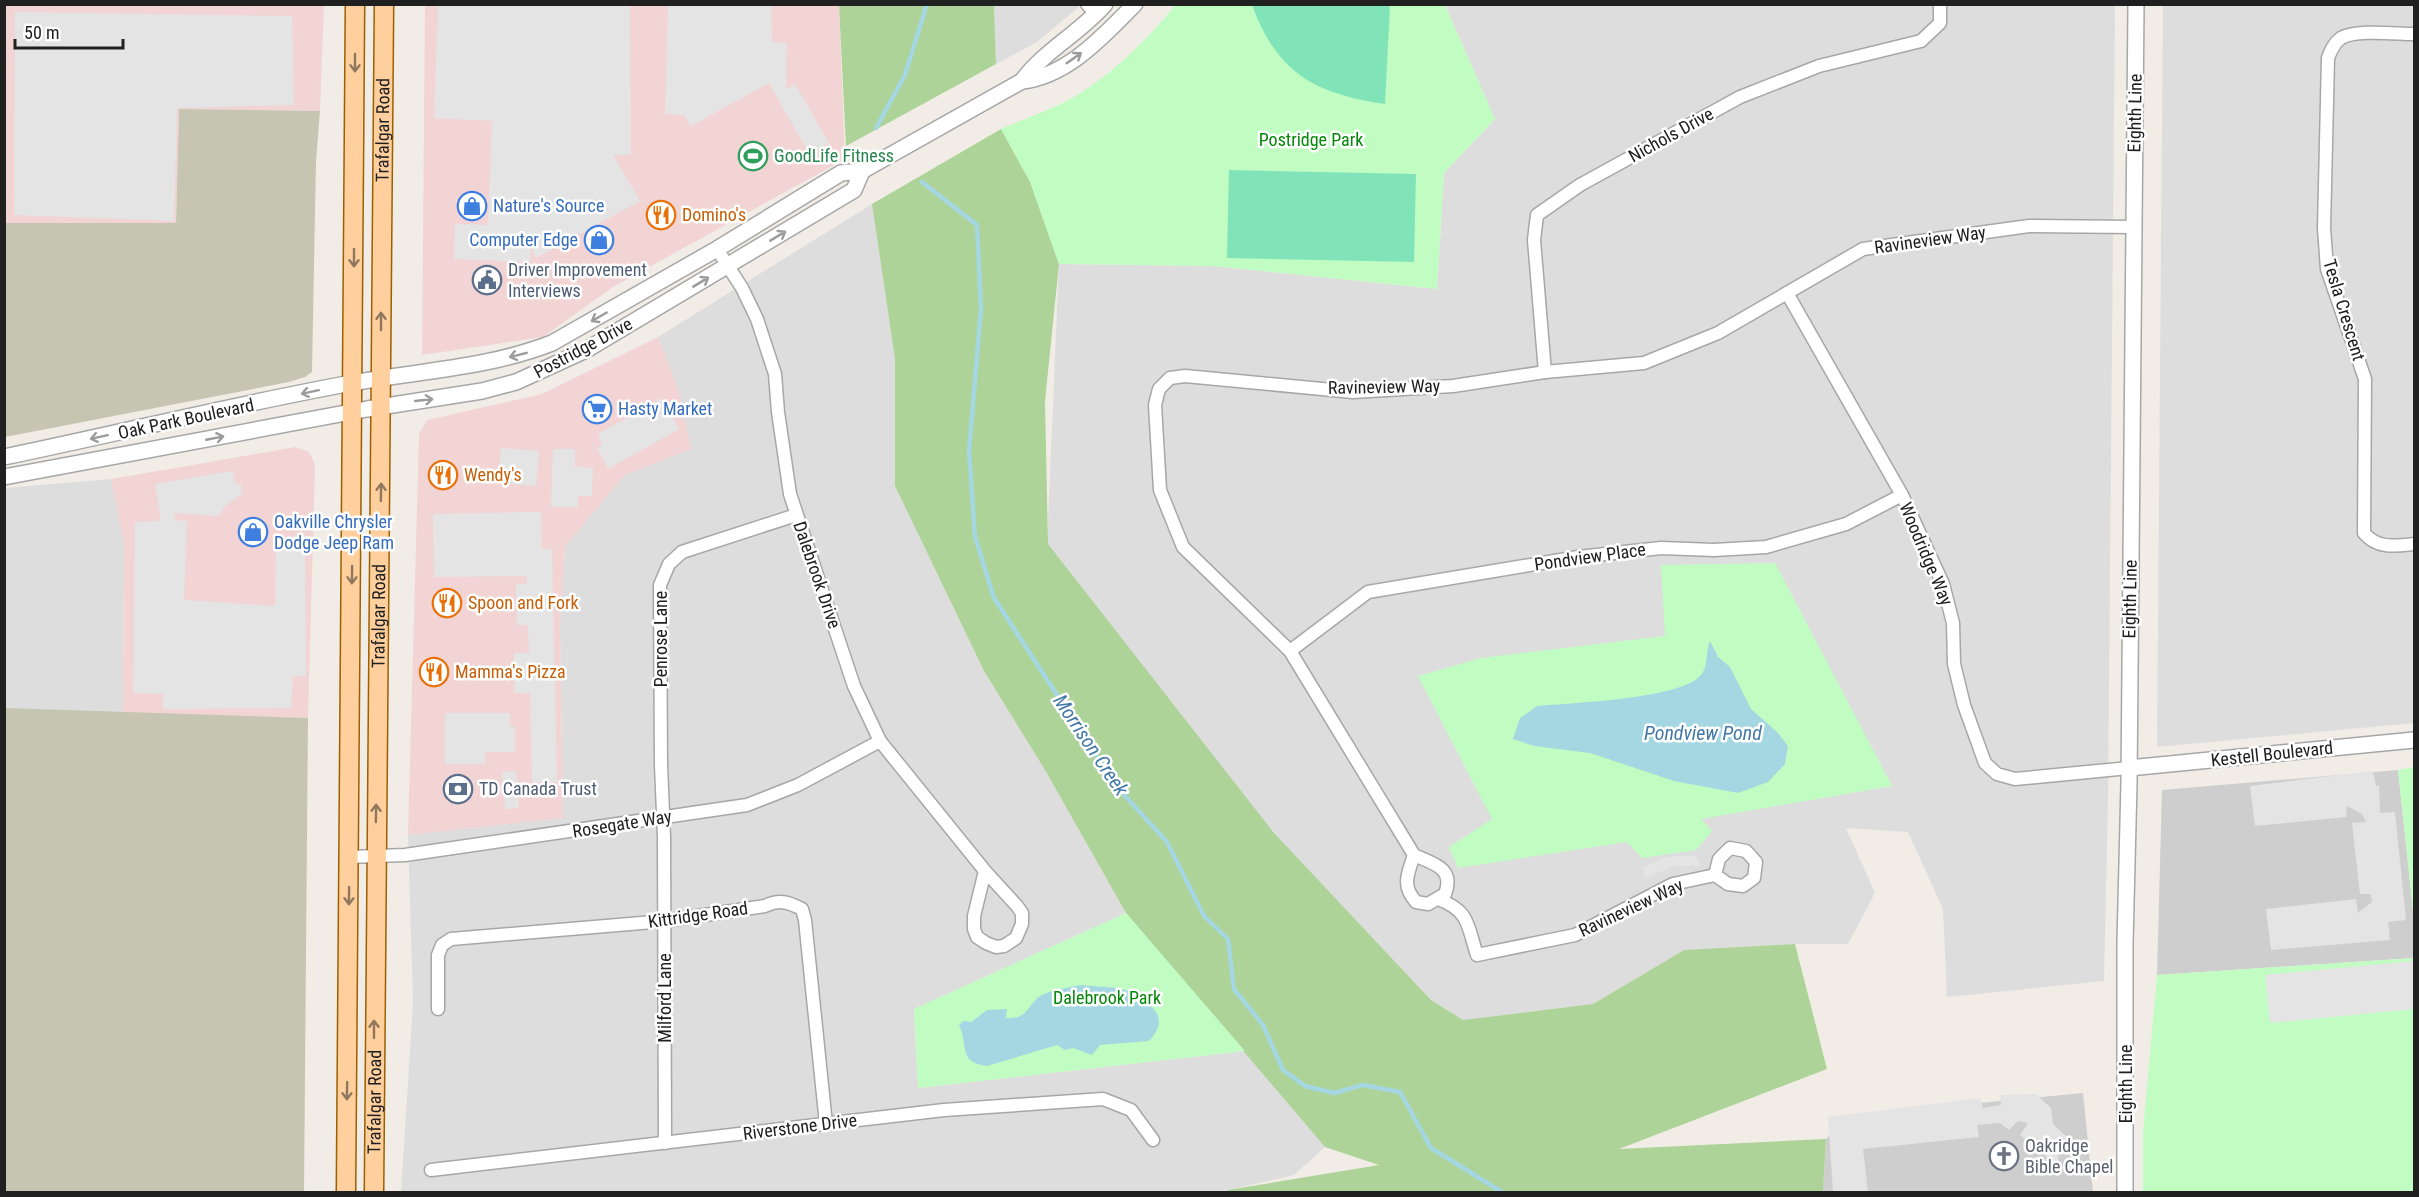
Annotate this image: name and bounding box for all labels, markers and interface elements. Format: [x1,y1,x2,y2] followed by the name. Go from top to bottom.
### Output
[15,12,123,50] scale bar
[24,22,59,43] text: 50 m
[349,52,361,72] one-way arrow
[1066,52,1082,64] one-way arrow
[2123,73,2146,152] street label: Eighth Line
[372,78,393,182] street label: Trafalgar Road
[1625,103,1717,166] street label: Nichols Drive
[1259,129,1363,150] park label: Postridge Park
[737,140,769,172] sports icon: GoodLife Fitness
[774,145,894,166] place label: GoodLife Fitness
[456,190,488,222] shop icon: Nature's Source
[493,195,604,216] place label: Nature's Source
[645,199,677,231] restaurant icon: Domino's
[682,204,746,225] place label: Domino's
[1873,221,1988,258] street label: Ravineview Way
[583,224,615,256] shop icon: Computer Edge
[469,229,578,250] place label: Computer Edge
[769,229,786,241] one-way arrow
[348,247,360,267] one-way arrow
[2319,257,2370,363] street label: Tesla Crescent
[508,259,647,301] place label: Driver Improvement Interviews
[471,264,503,296] public building icon: Driver Improvement Interviews
[692,275,709,287] one-way arrow
[375,311,387,331] one-way arrow
[591,311,608,323] one-way arrow
[530,313,636,382] street label: Postridge Drive
[508,350,528,361] one-way arrow
[1328,375,1441,398] street label: Ravineview Way
[301,387,320,398] one-way arrow
[581,393,613,425] supermarket icon: Hasty Market
[116,394,256,443] street label: Oak Park Boulevard
[414,394,434,405] one-way arrow
[618,398,712,419] place label: Hasty Market
[90,432,109,444] one-way arrow
[205,432,225,443] one-way arrow
[427,459,459,491] restaurant icon: Wendy's
[464,464,522,485] place label: Wendy's
[375,483,387,503] one-way arrow
[1895,499,1958,609] street label: Woodridge Way
[274,511,394,553] place label: Oakville Chrysler Dodge Jeep Ram
[237,516,269,548] shop icon: Oakville Chrysler Dodge Jeep Ram
[789,519,846,631] street label: Dalebrook Drive
[1533,538,1647,575] street label: Pondview Place
[2118,559,2141,638] street label: Eighth Line
[346,564,358,584] one-way arrow
[367,564,389,668] street label: Trafalgar Road
[431,587,463,619] restaurant icon: Spoon and Fork
[650,591,671,687] street label: Penrose Lane
[468,592,579,613] place label: Spoon and Fork
[418,656,450,688] restaurant icon: Mamma's Pizza
[455,661,566,682] place label: Mamma's Pizza
[1048,690,1134,801] water label: Morrison Creek
[1644,721,1762,745] water label: Pondview Pond
[2210,737,2334,770] street label: Kestell Boulevard
[442,773,474,805] bank icon: TD Canada Trust
[479,778,597,799] place label: TD Canada Trust
[370,804,382,824] one-way arrow
[571,805,673,842] street label: Rosegate Way
[1575,874,1687,941] street label: Ravineview Way
[343,885,355,905] one-way arrow
[647,897,749,932] street label: Kittridge Road
[654,953,675,1043] street label: Milford Lane
[1053,987,1161,1008] park label: Dalebrook Park
[368,1020,380,1040] one-way arrow
[2115,1045,2136,1123] street label: Eighth Line
[363,1050,385,1154] street label: Trafalgar Road
[341,1080,353,1100] one-way arrow
[742,1109,858,1144] street label: Riverstone Drive
[2025,1135,2114,1177] place label: Oakridge Bible Chapel
[1988,1140,2020,1172] church icon: Oakridge Bible Chapel

